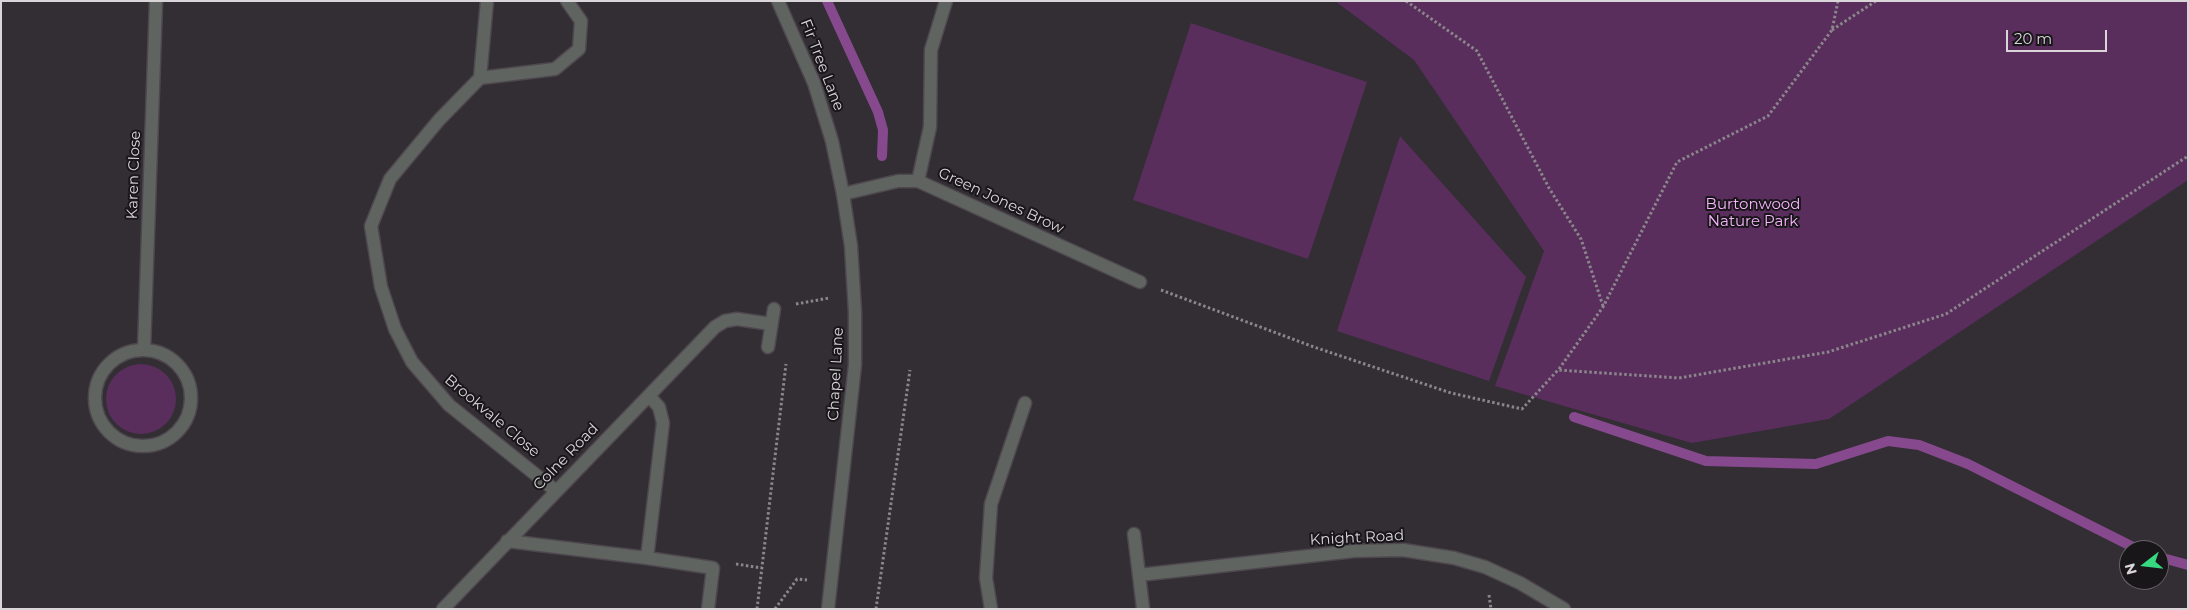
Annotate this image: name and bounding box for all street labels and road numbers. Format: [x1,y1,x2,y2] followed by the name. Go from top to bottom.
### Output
[796,17,848,113] street label: Fir Tree Lane
[123,130,145,220] street label: Karen Close
[935,164,1067,238] street label: Green Jones Brow
[825,327,847,421] street label: Chapel Lane
[441,371,543,461] street label: Brookvale Close
[530,420,602,494] street label: Colne Road
[1309,527,1405,549] street label: Knight Road

